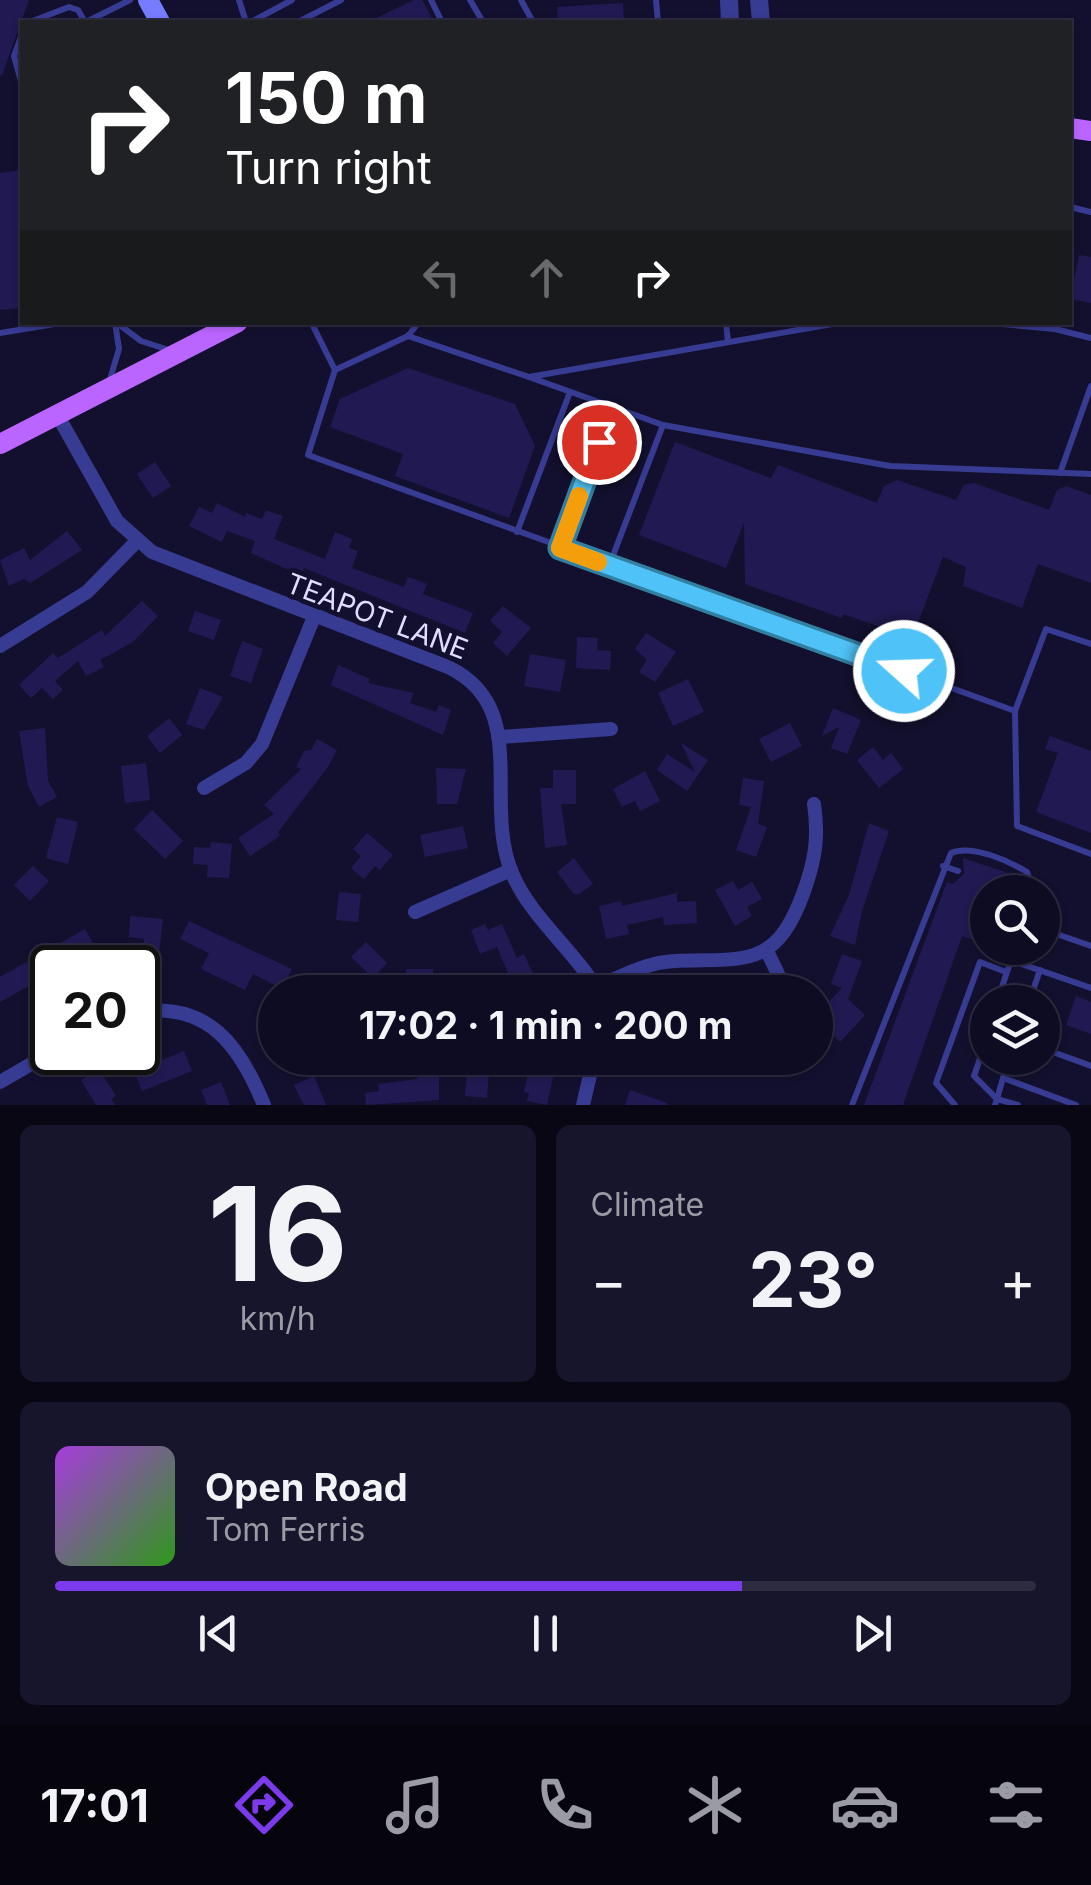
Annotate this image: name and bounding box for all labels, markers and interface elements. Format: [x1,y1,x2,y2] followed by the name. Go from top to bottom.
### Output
[225,55,428,140] text: 150 m
[60,60,190,190] icon: right
[225,140,432,195] text: Turn right
[414,250,469,305] icon: left
[519,250,574,305] icon: ahead
[624,250,679,305] icon: right
[557,400,642,485] pin
[572,415,627,470] icon: arrive
[281,566,473,666] street label: TEAPOT LANE
[852,619,956,723] position arrow
[970,875,1060,1075] map controls
[970,875,1060,965] button: search
[30,945,160,1075] speed limit sign: 20
[970,985,1060,1075] button: layers
[359,1002,732,1048] text: 17:02 · 1 min · 200 m
[208,1155,348,1312] text: 16
[591,1185,704,1224] text: Climate
[748,1234,878,1325] text: 23°
[591,1248,627,1314] text: −
[1000,1248,1036,1314] text: +
[240,1299,316,1338] text: km/h
[205,1464,408,1510] text: Open Road
[205,1510,365,1549] text: Tom Ferris
[191,1606,246,1661] icon: previous
[518,1606,573,1661] icon: pause
[845,1606,900,1661] icon: next
[229,1770,299,1840] icon: directions
[380,1770,450,1840] icon: music
[530,1770,600,1840] icon: phone
[680,1770,750,1840] icon: climate
[830,1770,900,1840] icon: car
[981,1770,1051,1840] icon: filters
[40,1778,149,1833] text: 17:01

